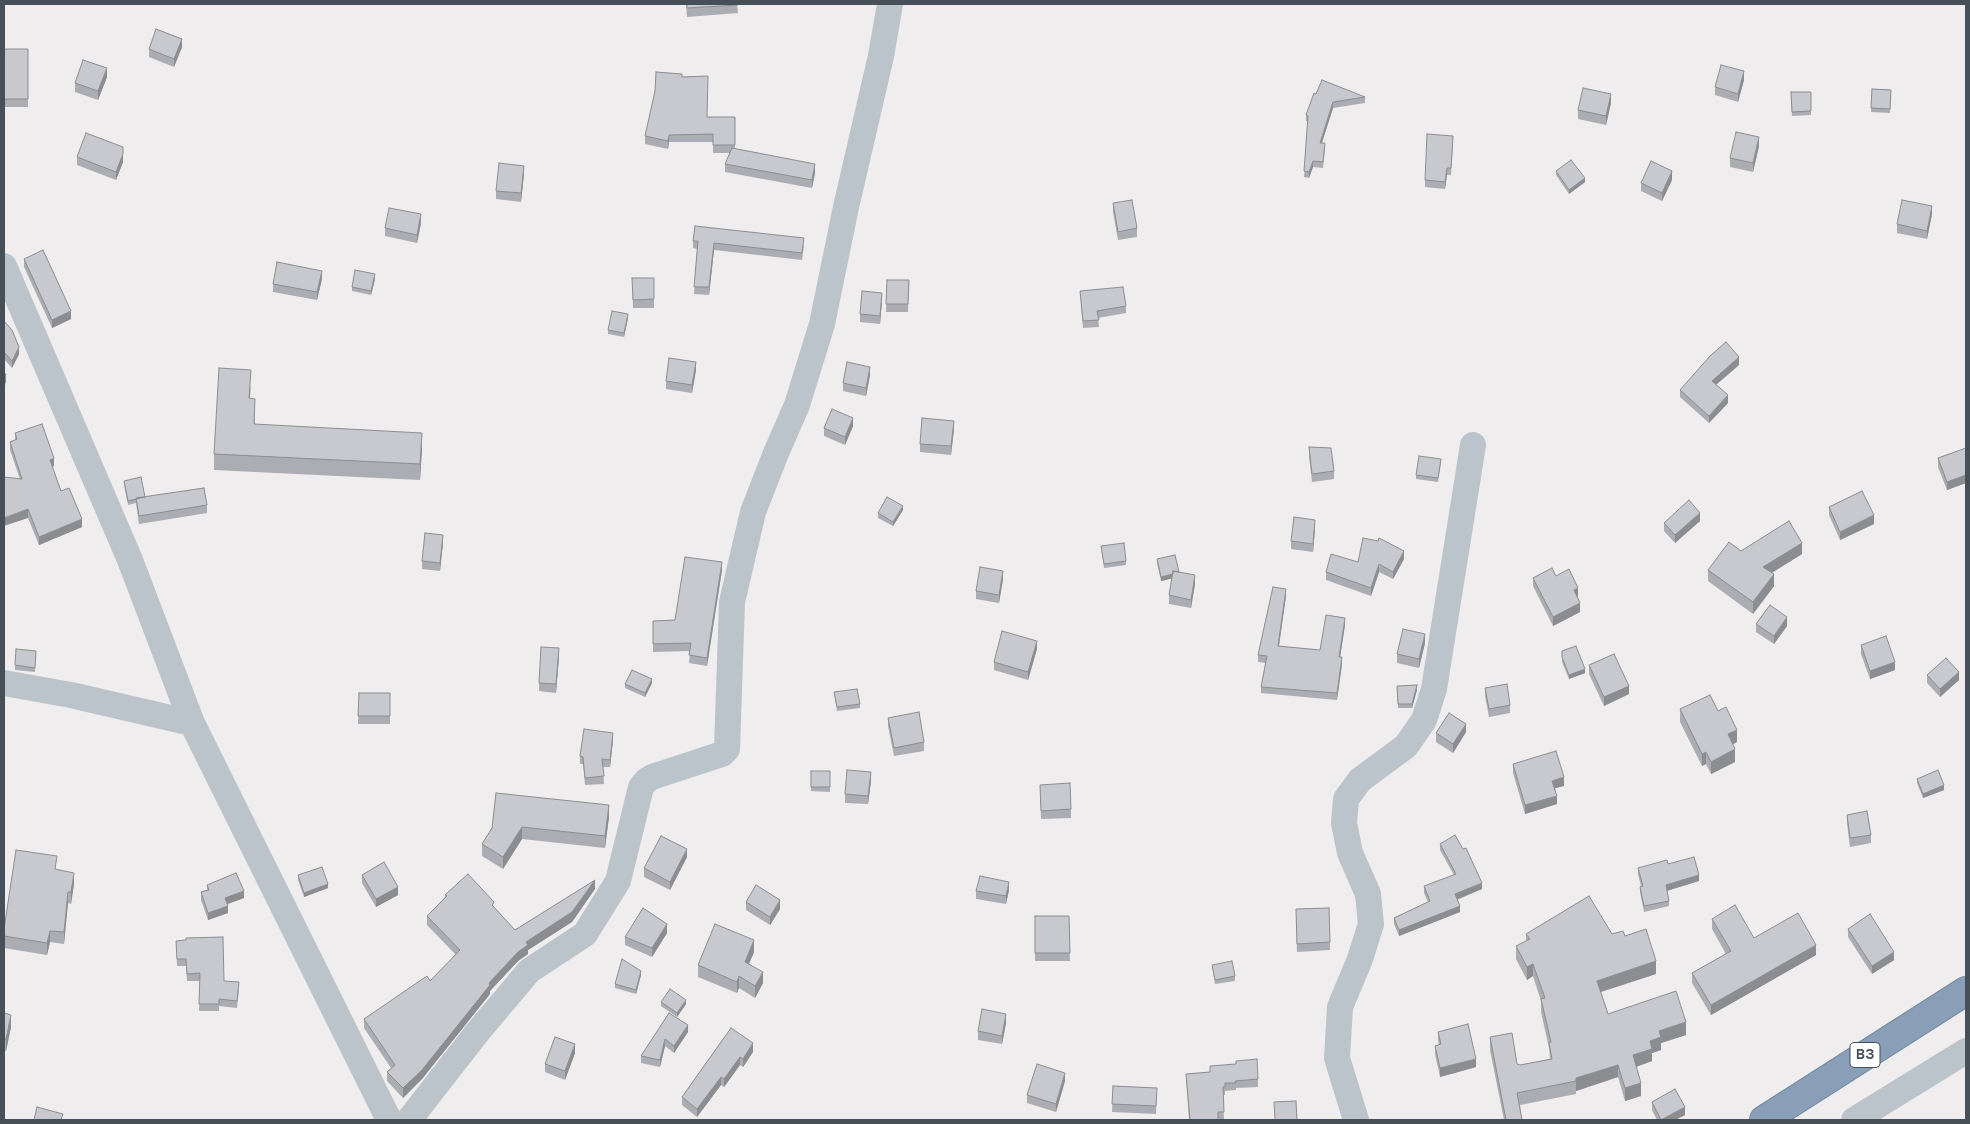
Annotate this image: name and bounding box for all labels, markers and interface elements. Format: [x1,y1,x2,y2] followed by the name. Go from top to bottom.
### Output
[1850,1042,1880,1068] road number: B3

